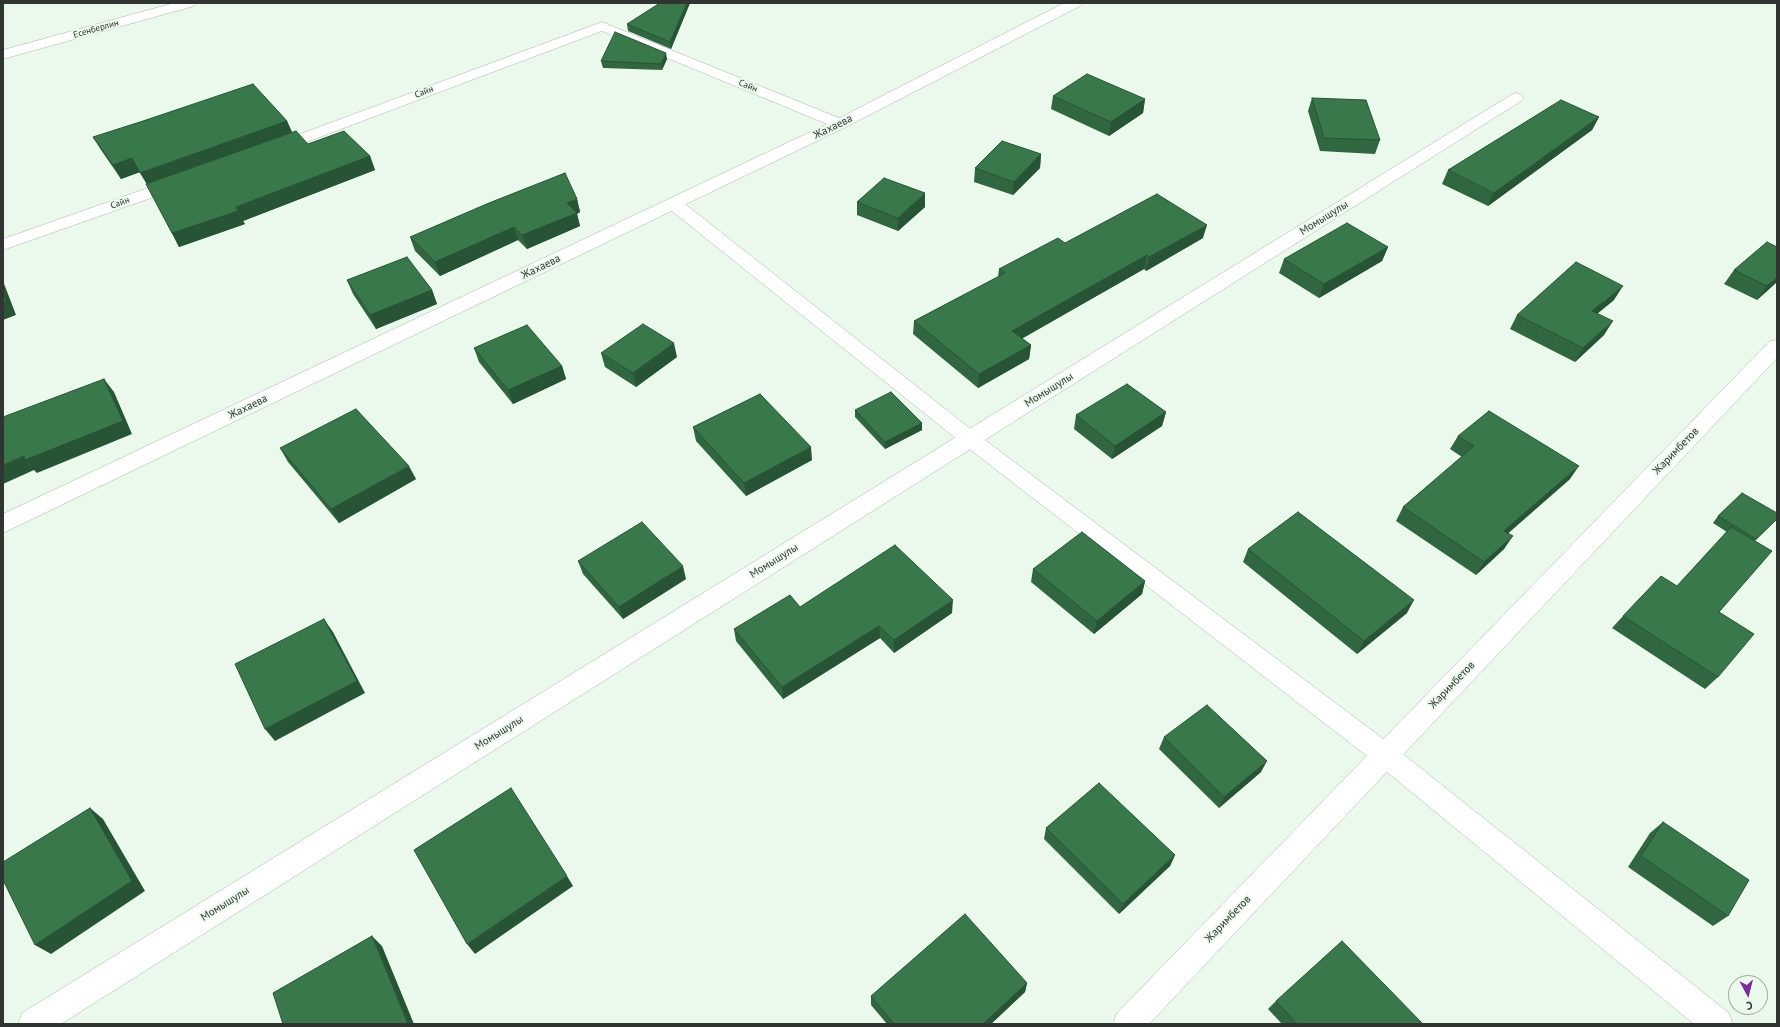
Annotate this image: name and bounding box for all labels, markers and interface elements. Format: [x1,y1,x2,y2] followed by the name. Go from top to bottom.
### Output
[72,17,120,41] street label: Есенберлин
[737,77,759,95] street label: Сайн
[413,83,435,101] street label: Сайн
[811,112,855,142] street label: Жахаева
[109,195,131,211] street label: Сайн
[1297,198,1351,238] street label: Момышулы
[519,252,563,282] street label: Жахаева
[1022,370,1076,410] street label: Момышулы
[226,392,270,422] street label: Жахаева
[1650,425,1702,477] street label: Жаримбетов
[747,541,801,581] street label: Момышулы
[1426,659,1478,711] street label: Жаримбетов
[472,713,526,753] street label: Момышулы
[198,884,252,924] street label: Момышулы
[1202,893,1254,945] street label: Жаримбетов
[1728,975,1768,1015] north arrow
[1745,999,1753,1013] text: С

